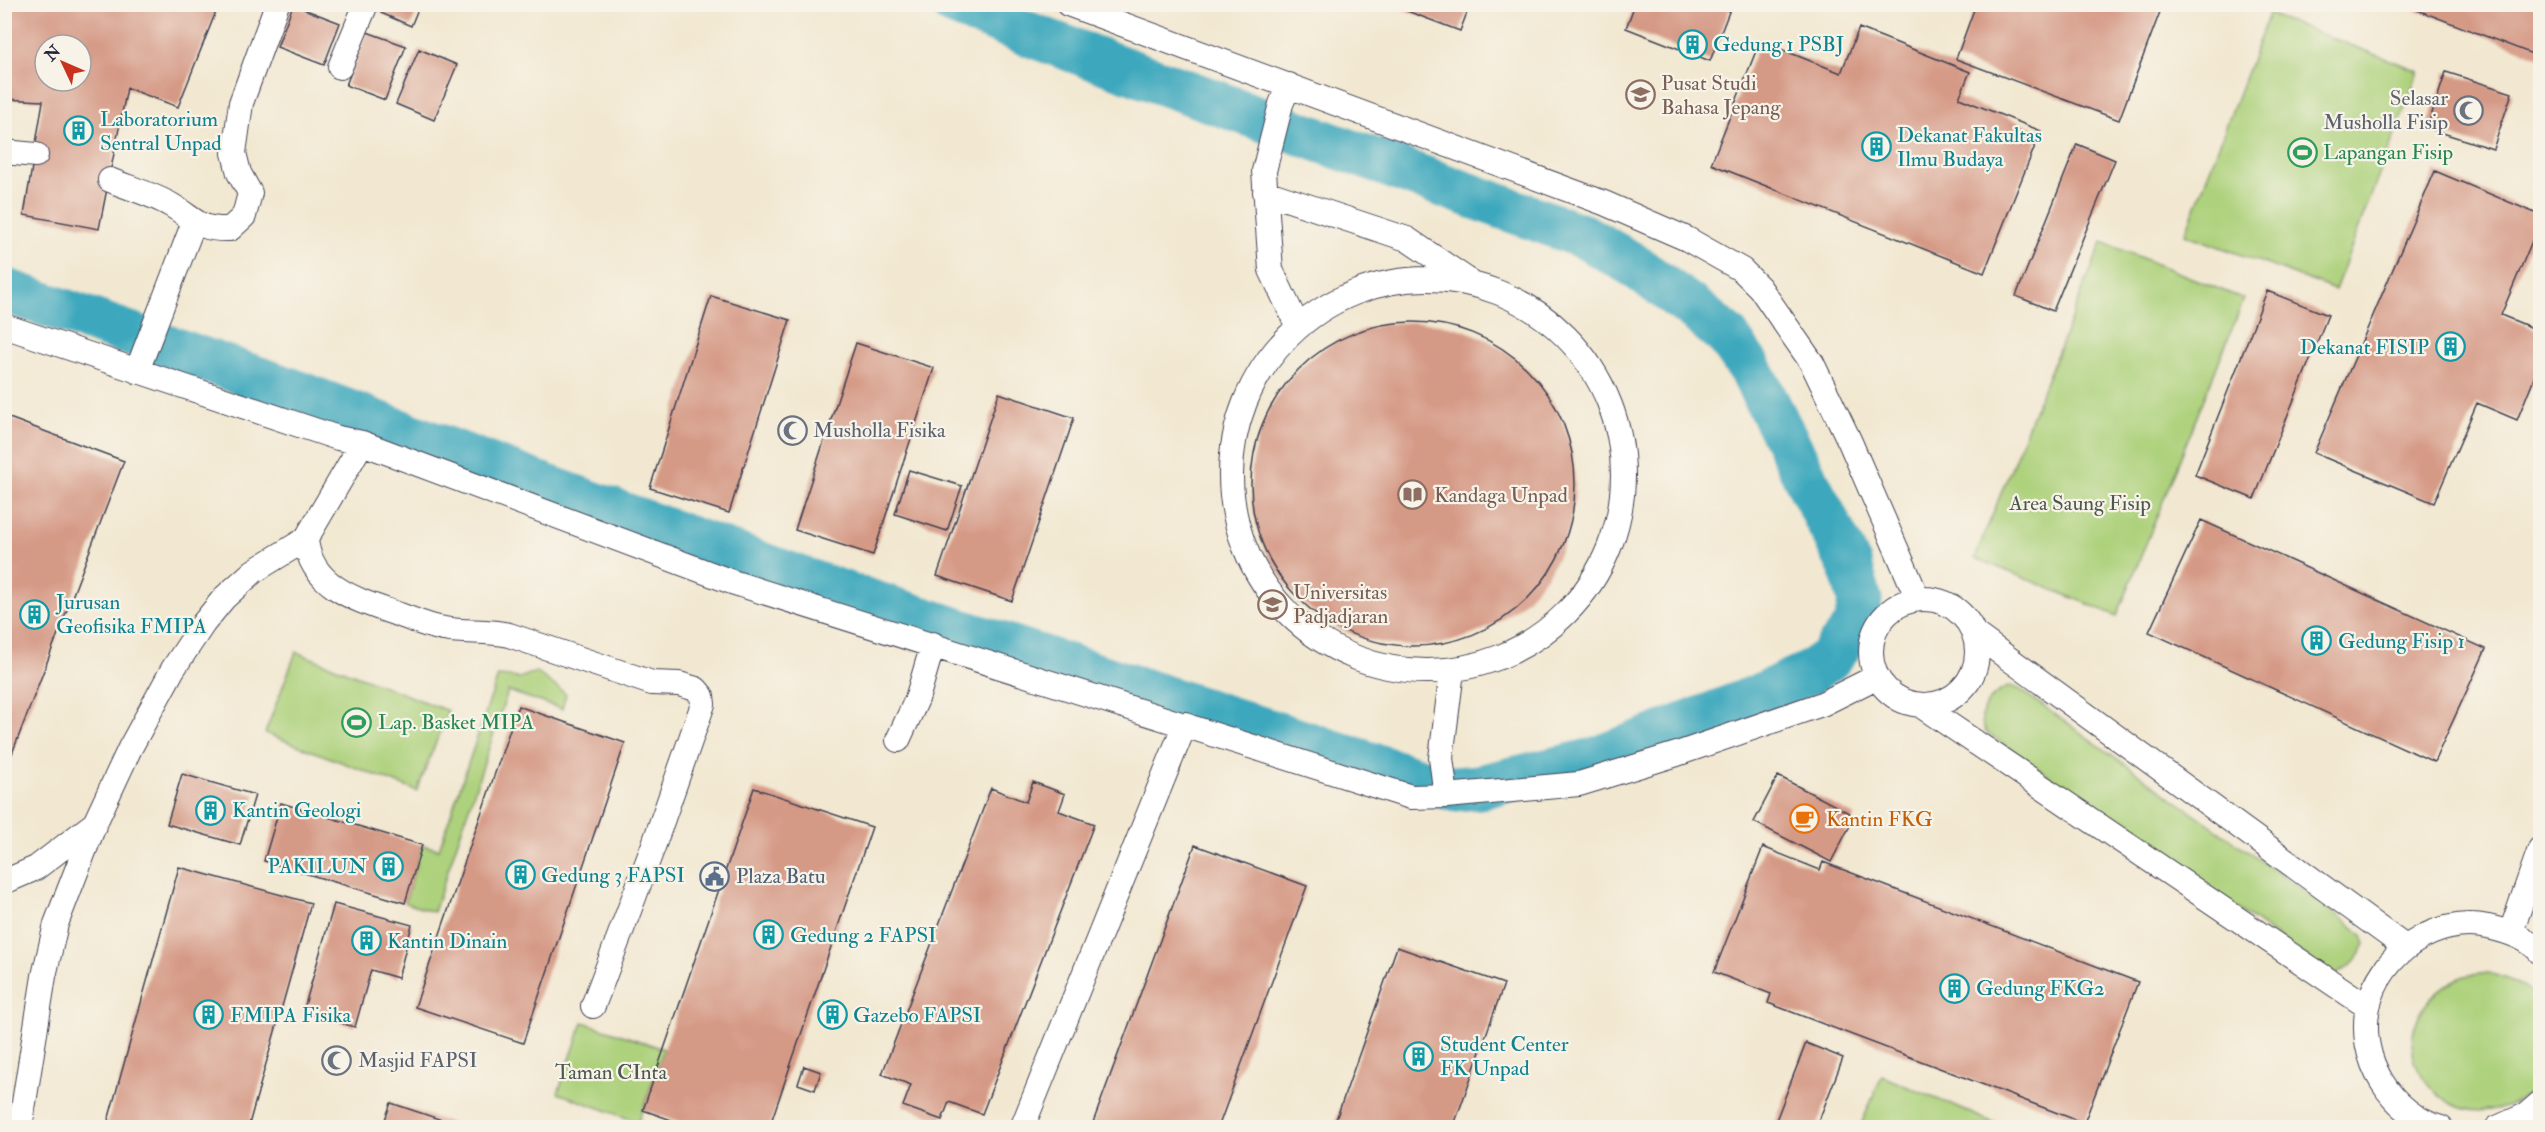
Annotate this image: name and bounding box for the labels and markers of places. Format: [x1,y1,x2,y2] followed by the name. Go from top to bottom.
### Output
[1676,28,1708,60] building icon: Gedung 1 PSBJ
[1713,31,1844,58] place label: Gedung 1 PSBJ
[1661,70,1781,121] place label: Pusat Studi Bahasa Jepang
[1624,79,1656,111] school or university icon: Pusat Studi Bahasa Jepang
[2323,85,2448,136] place label: Selasar Musholla Fisip
[2453,94,2485,126] mosque icon: Selasar Musholla Fisip
[100,106,222,157] place label: Laboratorium Sentral Unpad
[63,115,95,147] building icon: Laboratorium Sentral Unpad
[1897,122,2042,173] place label: Dekanat Fakultas Ilmu Budaya
[1860,131,1892,163] building icon: Dekanat Fakultas Ilmu Budaya
[2286,136,2318,168] sports icon: Lapangan Fisip
[2323,139,2453,166] place label: Lapangan Fisip
[2434,331,2466,363] building icon: Dekanat FISIP
[2300,334,2429,361] place label: Dekanat FISIP
[776,414,808,446] mosque icon: Musholla Fisika
[813,417,946,444] place label: Musholla Fisika
[1397,479,1429,511] library icon: Kandaga Unpad
[1434,482,1569,509] place label: Kandaga Unpad
[1293,579,1389,630] place label: Universitas Padjadjaran
[1256,588,1288,620] school or university icon: Universitas Padjadjaran
[55,589,207,640] place label: Jurusan Geofisika FMIPA
[19,598,51,630] building icon: Jurusan Geofisika FMIPA
[2301,625,2333,657] building icon: Gedung Fisip 1
[2338,628,2465,655] place label: Gedung Fisip 1
[341,706,373,738] sports icon: Lap. Basket MIPA
[378,709,534,736] place label: Lap. Basket MIPA
[195,794,227,826] building icon: Kantin Geologi
[232,797,362,824] place label: Kantin Geologi
[1789,803,1821,835] cafe icon: Kantin FKG
[1826,806,1933,833] place label: Kantin FKG
[372,850,404,882] building icon: PAKILUN
[268,853,367,880] place label: PAKILUN
[504,859,536,891] building icon: Gedung 3 FAPSI
[699,860,731,892] public building icon: Plaza Batu
[541,862,685,889] place label: Gedung 3 FAPSI
[736,863,826,890] place label: Plaza Batu
[753,919,785,951] building icon: Gedung 2 FAPSI
[790,922,937,949] place label: Gedung 2 FAPSI
[350,925,382,957] building icon: Kantin Dinain
[387,928,507,955] place label: Kantin Dinain
[1939,972,1971,1004] building icon: Gedung FKG2
[1976,975,2105,1002] place label: Gedung FKG2
[193,999,225,1031] building icon: FMIPA Fisika
[816,999,848,1031] building icon: Gazebo FAPSI
[230,1002,352,1029] place label: FMIPA Fisika
[853,1002,981,1029] place label: Gazebo FAPSI
[1440,1031,1569,1082] place label: Student Center FK Unpad
[1403,1040,1435,1072] building icon: Student Center FK Unpad
[321,1044,353,1076] mosque icon: Masjid FAPSI
[358,1047,477,1074] place label: Masjid FAPSI

